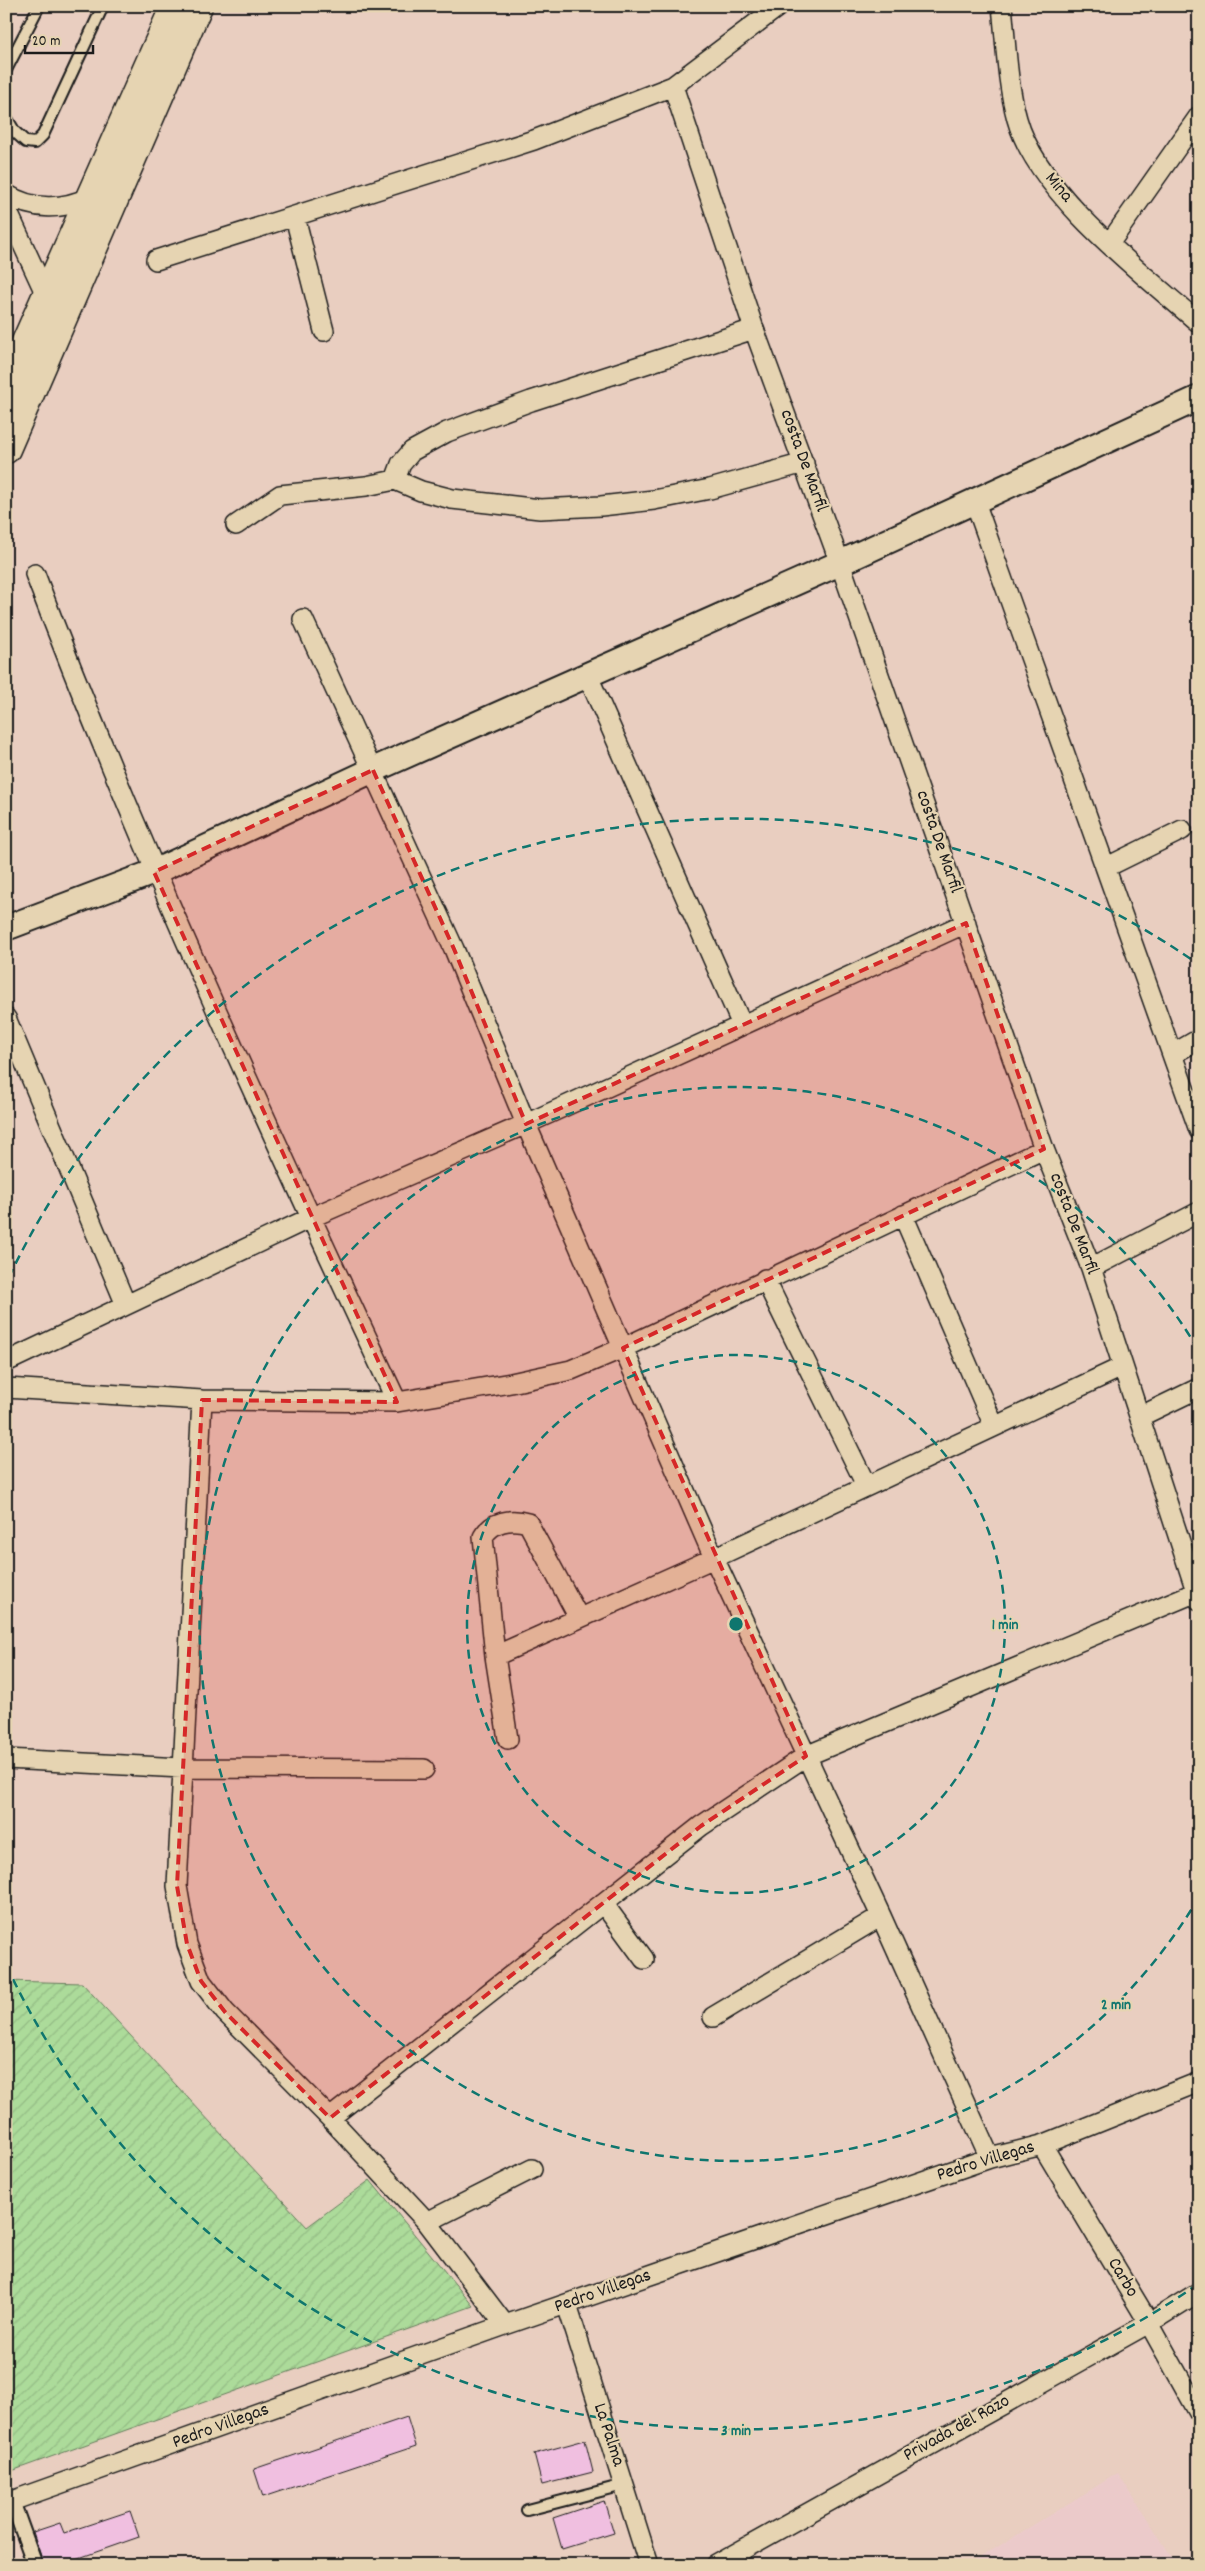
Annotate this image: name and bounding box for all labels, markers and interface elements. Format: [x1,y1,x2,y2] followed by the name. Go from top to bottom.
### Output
[25,22,92,54] scale bar
[32,31,60,53] text: 20 m
[1037,167,1079,210] street label: Mina
[772,406,834,516] street label: costa De Marfil
[908,787,968,898] street label: costa De Marfil
[1041,1169,1105,1279] street label: costa De Marfil
[727,1615,745,1633] centre of rings
[992,1615,1018,1637] text: 1 min
[1101,1995,1131,2017] text: 2 min
[934,2134,1038,2190] street label: Pedro Villegas
[1100,2253,1144,2303] street label: Carbo
[551,2263,655,2321] street label: Pedro Villegas
[899,2389,1015,2469] street label: Privada del Razo
[169,2397,273,2457] street label: Pedro Villegas
[585,2400,631,2471] street label: La Palma
[721,2421,751,2443] text: 3 min

